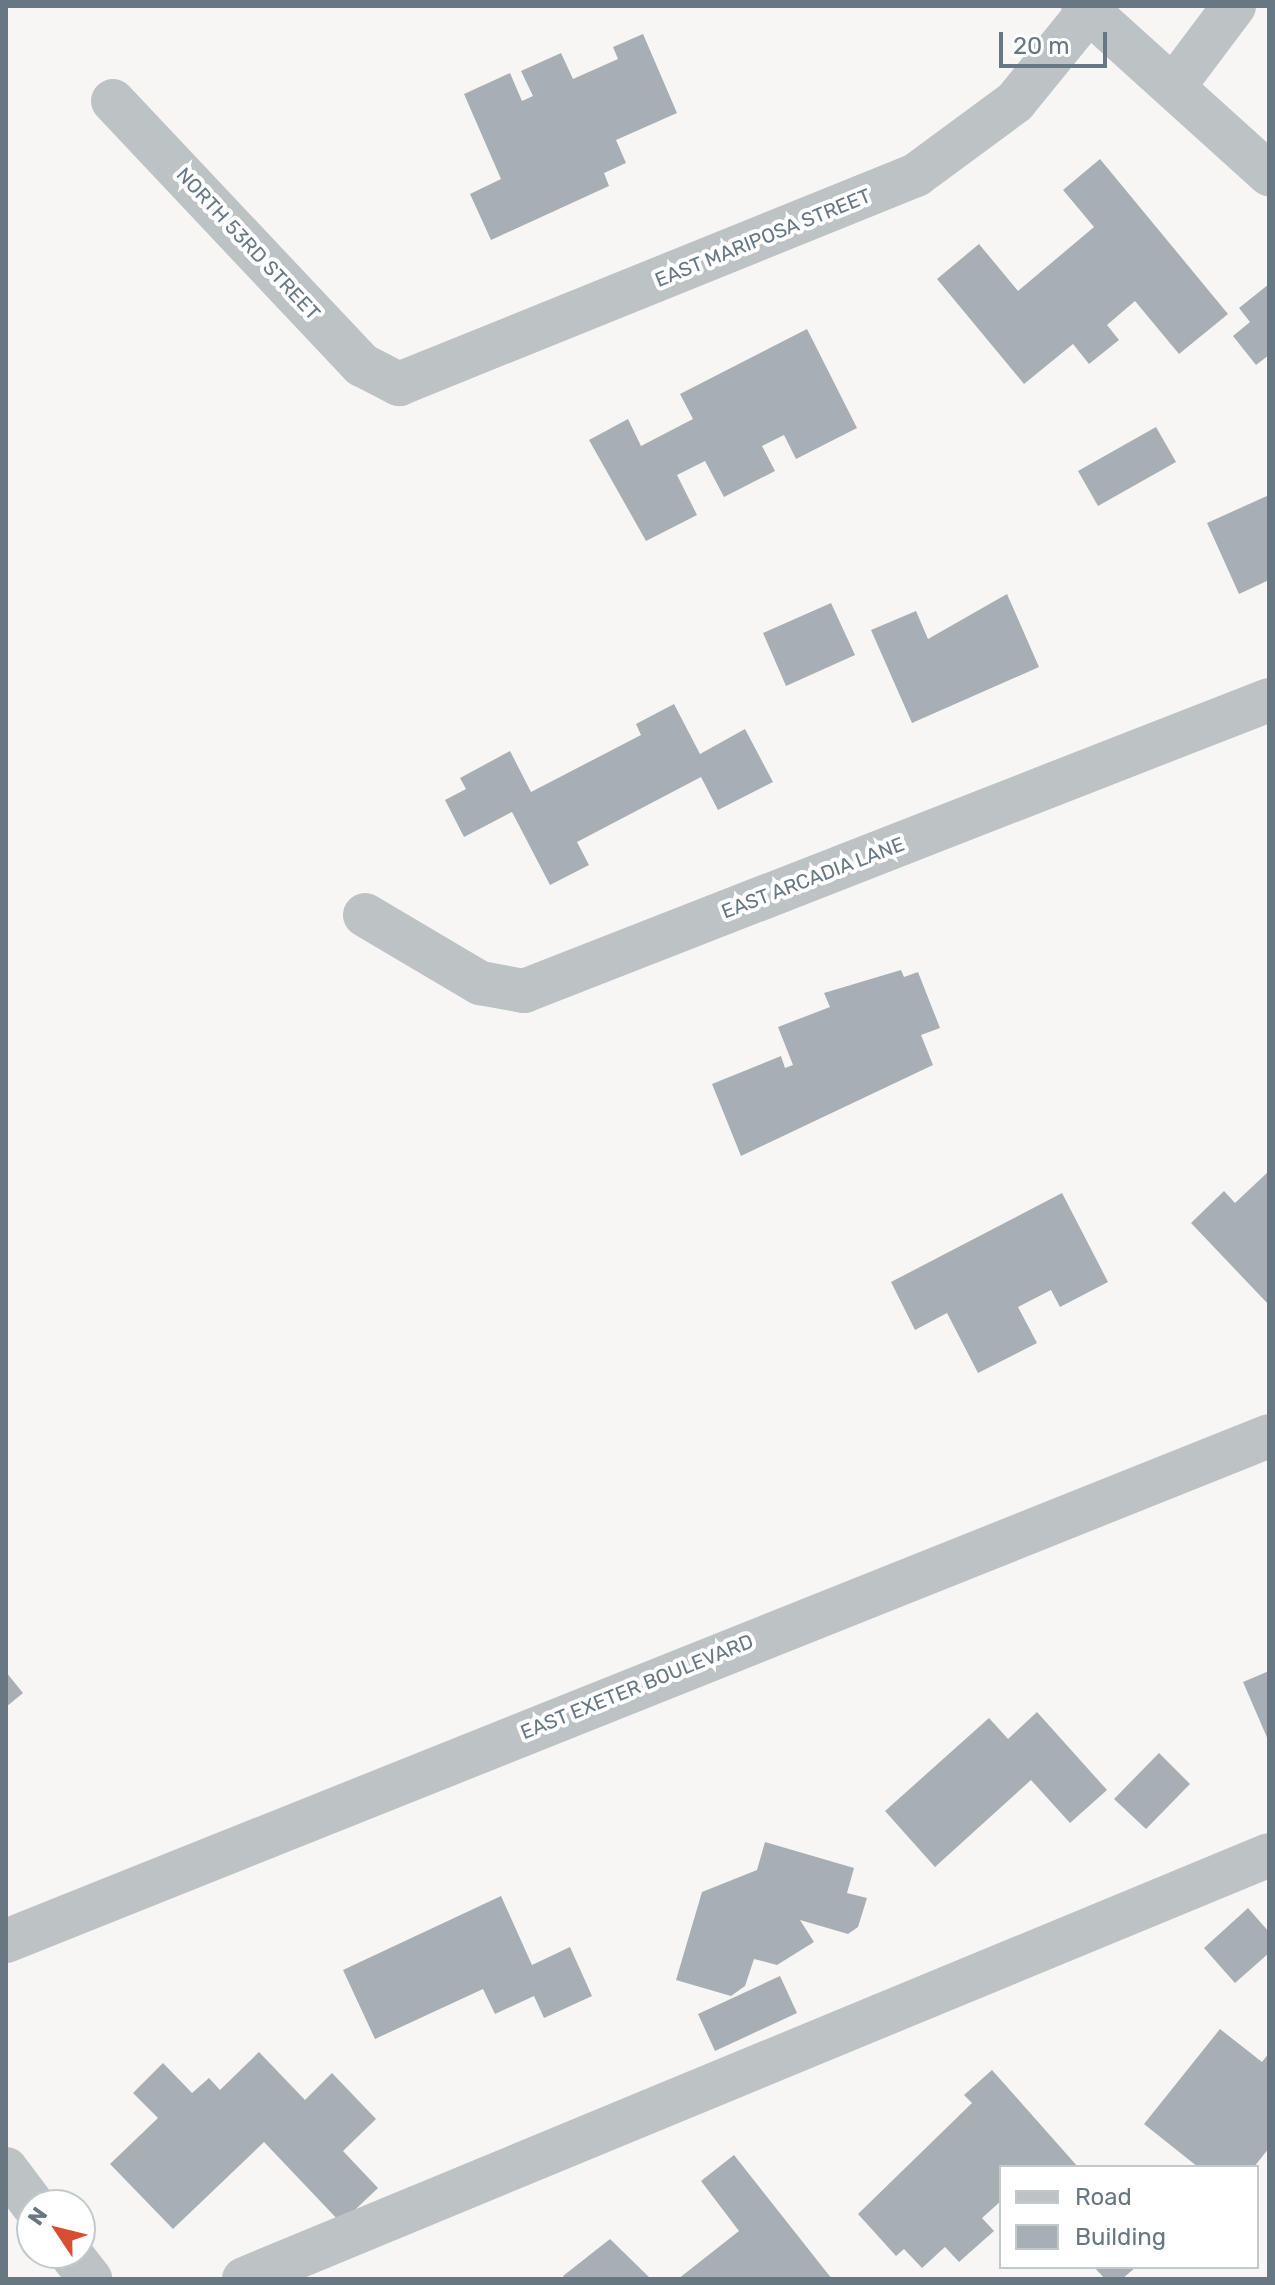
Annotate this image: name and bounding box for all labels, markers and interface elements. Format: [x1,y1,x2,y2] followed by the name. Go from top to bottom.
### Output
[1003,16,1111,66] scale bar
[1013,32,1070,60] text: 20 m
[171,163,325,325] street label: NORTH 53RD STREET
[651,183,875,293] street label: EAST MARIPOSA STREET
[718,832,908,924] street label: EAST ARCADIA LANE
[517,1629,757,1745] street label: EAST EXETER BOULEVARD
[999,2165,1259,2269] legend
[1075,2183,1132,2211] text: Road
[16,2189,96,2269] north arrow
[22,2202,53,2230] text: N
[1075,2223,1166,2251] text: Building

